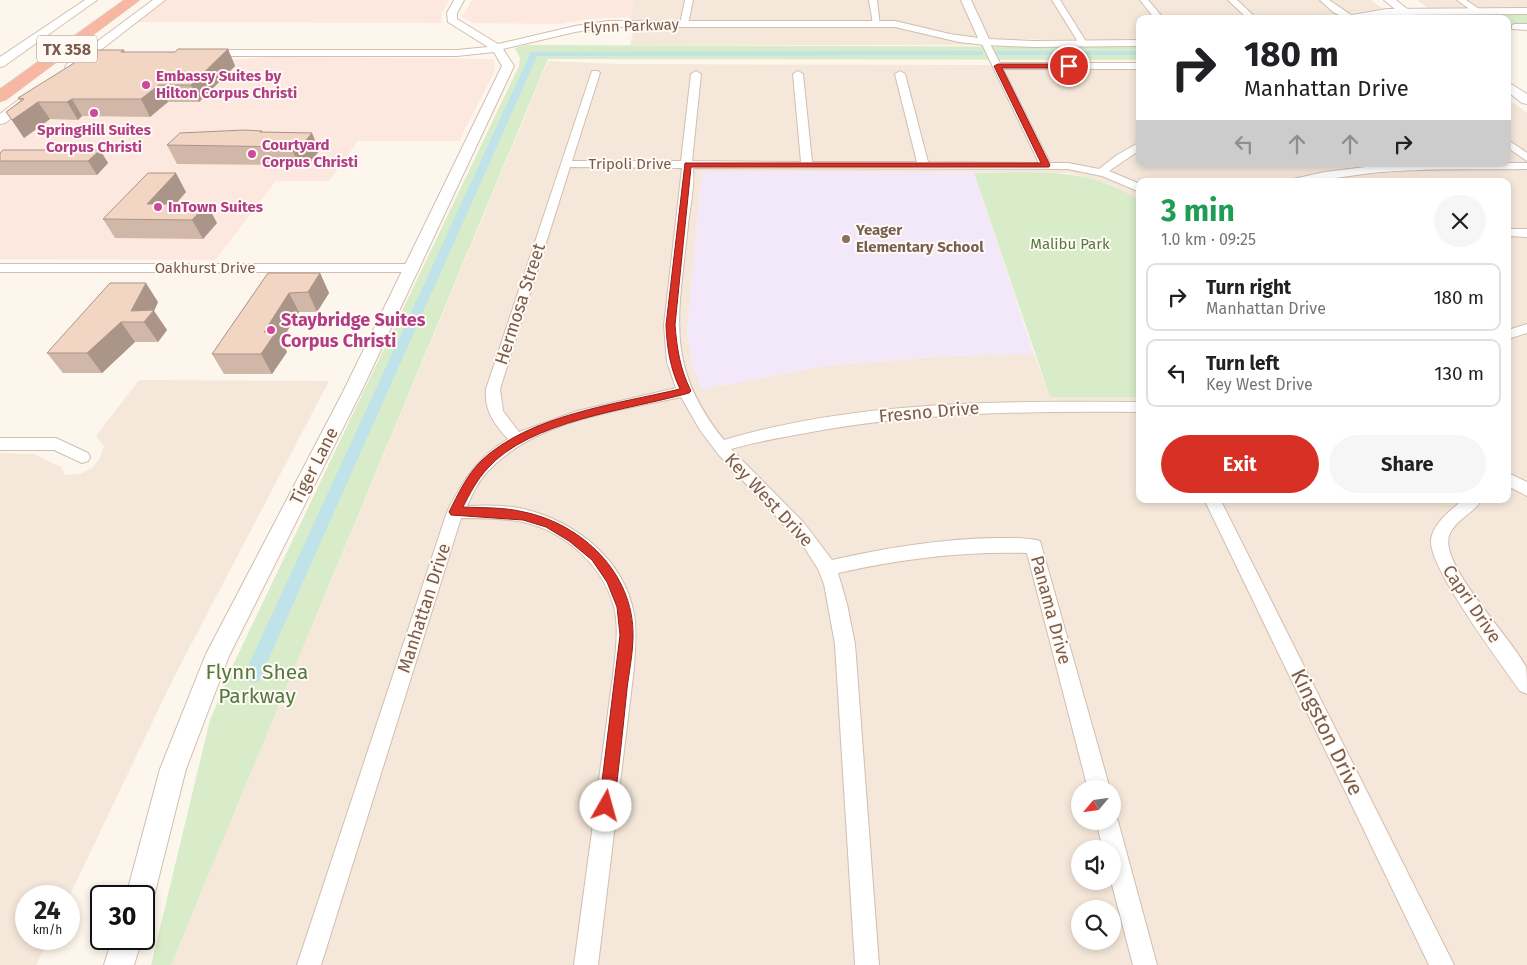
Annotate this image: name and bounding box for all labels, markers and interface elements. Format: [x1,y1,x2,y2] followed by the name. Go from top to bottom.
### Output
[583,15,680,37] street label: Flynn Parkway
[1244,33,1339,75] text: 180 m
[1161,35,1226,100] icon: right
[37,36,97,62] road number: TX 358
[1048,45,1090,87] pin
[1055,52,1083,80] icon: arrive
[156,67,297,102] place label: Embassy Suites by Hilton Corpus Christi
[1244,75,1409,102] text: Manhattan Drive
[140,79,152,91] marker: Embassy Suites by Hilton Corpus Christi
[88,107,100,119] marker: SpringHill Suites Corpus Christi
[37,121,151,156] place label: SpringHill Suites Corpus Christi
[1230,130,1258,158] icon: left
[1283,130,1311,158] icon: ahead
[1336,130,1364,158] icon: ahead
[1389,130,1417,158] icon: right
[262,136,358,171] place label: Courtyard Corpus Christi
[246,148,258,160] marker: Courtyard Corpus Christi
[589,155,671,173] street label: Tripoli Drive
[1161,193,1235,229] text: 3 min
[1434,195,1486,247] button: close
[168,198,263,216] place label: InTown Suites
[152,201,164,213] marker: InTown Suites
[855,221,984,256] place label: Yeager Elementary School
[1161,230,1256,249] text: 1.0 km · 09:25
[840,233,852,245] marker: Yeager Elementary School
[1030,235,1110,253] park label: Malibu Park
[490,240,550,368] street label: Hermosa Street
[155,259,255,277] street label: Oakhurst Drive
[1206,276,1291,299] text: Turn right
[1163,283,1191,311] icon: right
[1433,286,1484,309] text: 180 m
[1206,299,1326,318] text: Manhattan Drive
[281,309,426,352] place label: Staybridge Suites Corpus Christi
[265,324,277,336] marker: Staybridge Suites Corpus Christi
[1206,352,1280,375] text: Turn left
[1163,359,1191,387] icon: left
[1434,362,1484,385] text: 130 m
[1206,375,1313,394] text: Key West Drive
[878,397,980,427] street label: Fresno Drive
[285,424,343,508] street label: Tiger Lane
[1161,435,1319,493] button: Exit
[1329,435,1486,493] button: Share
[720,449,818,551] street label: Key West Drive
[393,540,455,676] street label: Manhattan Drive
[1026,553,1076,667] street label: Panama Drive
[1438,561,1506,647] street label: Capri Drive
[206,659,308,709] park label: Flynn Shea Parkway
[1285,664,1369,800] street label: Kingston Drive
[579,779,631,831] position arrow
[1071,780,1121,830] north arrow
[1071,780,1121,950] map controls
[1071,840,1121,890] button: sound
[90,885,155,950] speed limit sign: 30
[34,896,61,926] text: 24
[1071,900,1121,950] button: search
[33,923,62,937] text: km/h

